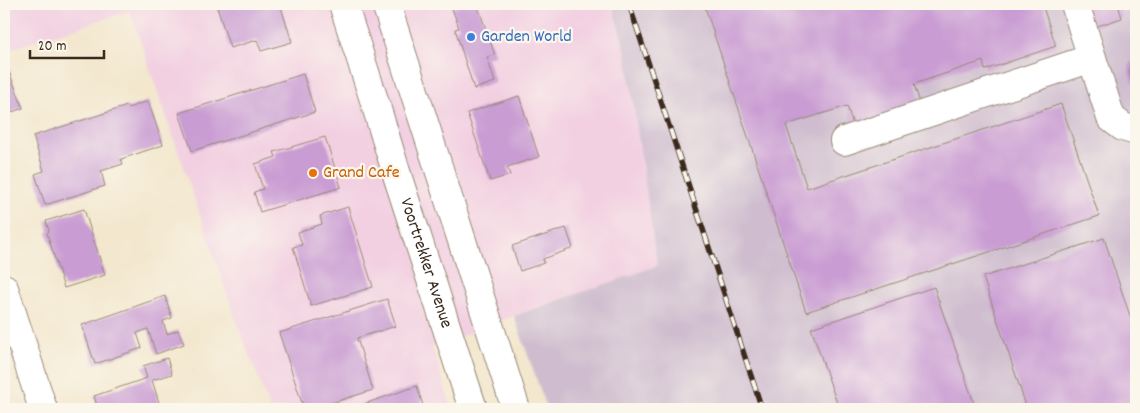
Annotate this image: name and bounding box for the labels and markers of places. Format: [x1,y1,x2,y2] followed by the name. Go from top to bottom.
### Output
[481,25,572,50] place label: Garden World
[465,31,477,43] marker: Garden World
[323,161,400,186] place label: Grand Cafe
[307,167,319,179] marker: Grand Cafe

